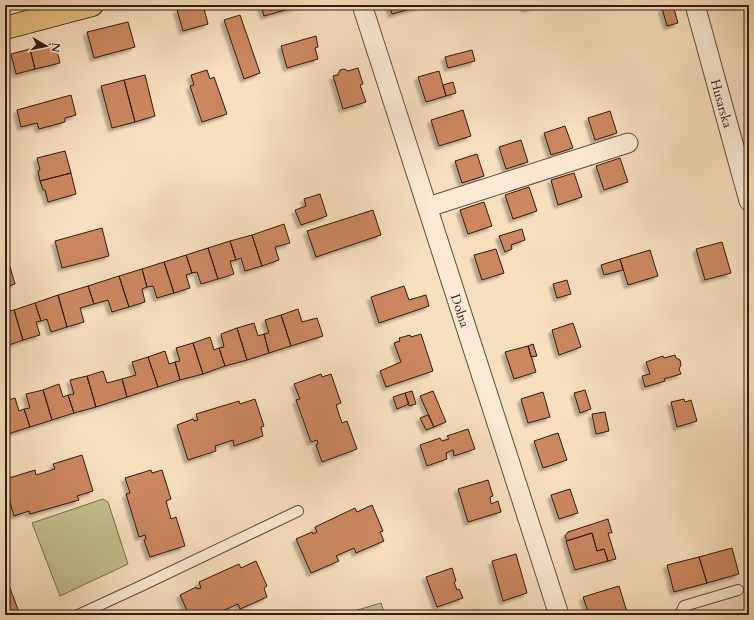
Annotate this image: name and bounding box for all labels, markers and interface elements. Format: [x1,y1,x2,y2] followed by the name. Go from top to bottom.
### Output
[26,26,66,66] north arrow
[47,42,64,54] text: N
[706,77,737,130] street label: Husarska
[446,292,474,330] street label: Dolna

